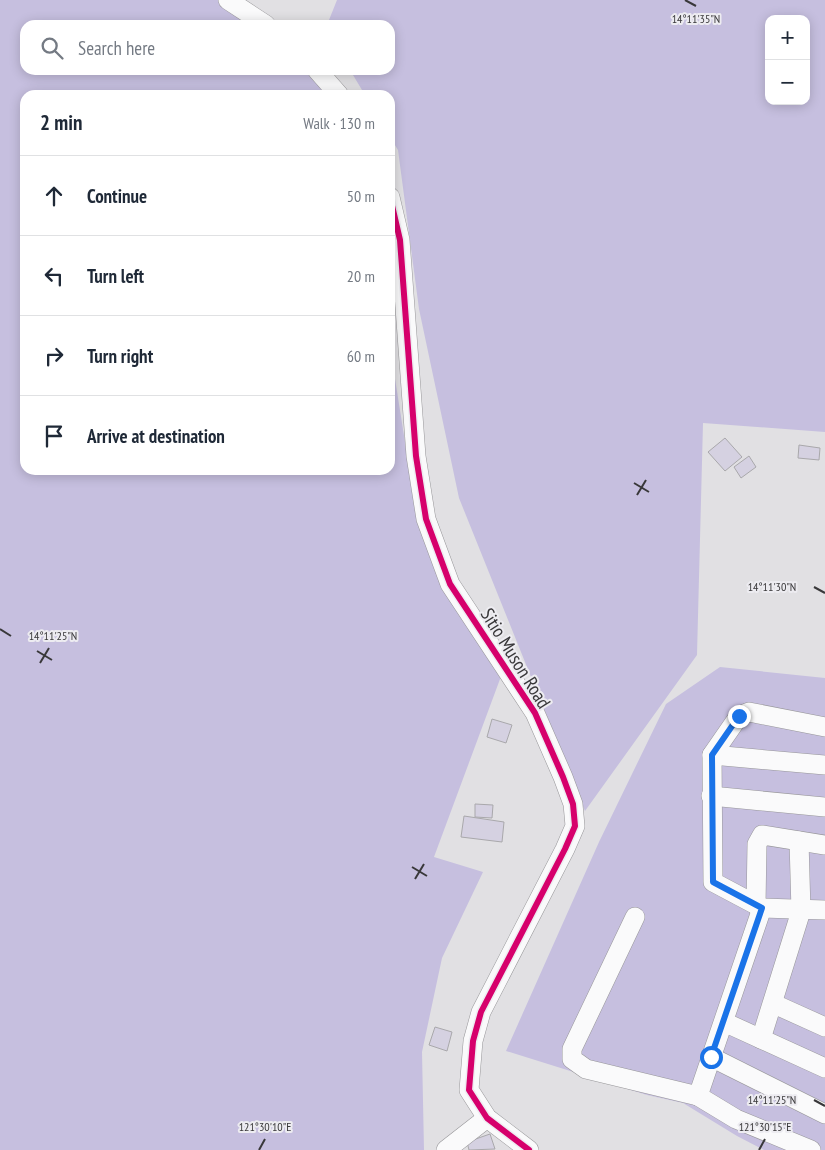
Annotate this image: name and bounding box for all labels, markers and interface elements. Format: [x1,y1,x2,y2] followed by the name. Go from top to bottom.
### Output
[672,11,720,26] text: 14°11'35"N
[765,15,810,105] map controls
[765,15,810,60] button: +
[20,20,395,75] search box
[38,34,66,62] icon: search
[78,36,155,60] text: Search here
[765,60,810,105] button: −
[40,109,82,136] text: 2 min
[303,113,375,133] text: Walk · 130 m
[40,182,68,210] icon: ahead
[87,184,147,208] text: Continue
[347,186,375,206] text: 50 m
[40,262,68,290] icon: left
[87,264,144,288] text: Turn left
[347,266,375,286] text: 20 m
[40,342,68,370] icon: right
[87,344,153,368] text: Turn right
[347,346,375,366] text: 60 m
[40,422,68,450] icon: arrive
[87,424,225,448] text: Arrive at destination
[748,579,796,594] text: 14°11'30"N
[476,603,556,713] street label: Sitio Muson Road
[29,628,77,643] text: 14°11'25"N
[728,705,751,728] route end
[700,1046,723,1069] route start
[748,1092,796,1107] text: 14°11'25"N
[239,1119,291,1134] text: 121°30'10"E
[739,1119,791,1134] text: 121°30'15"E

